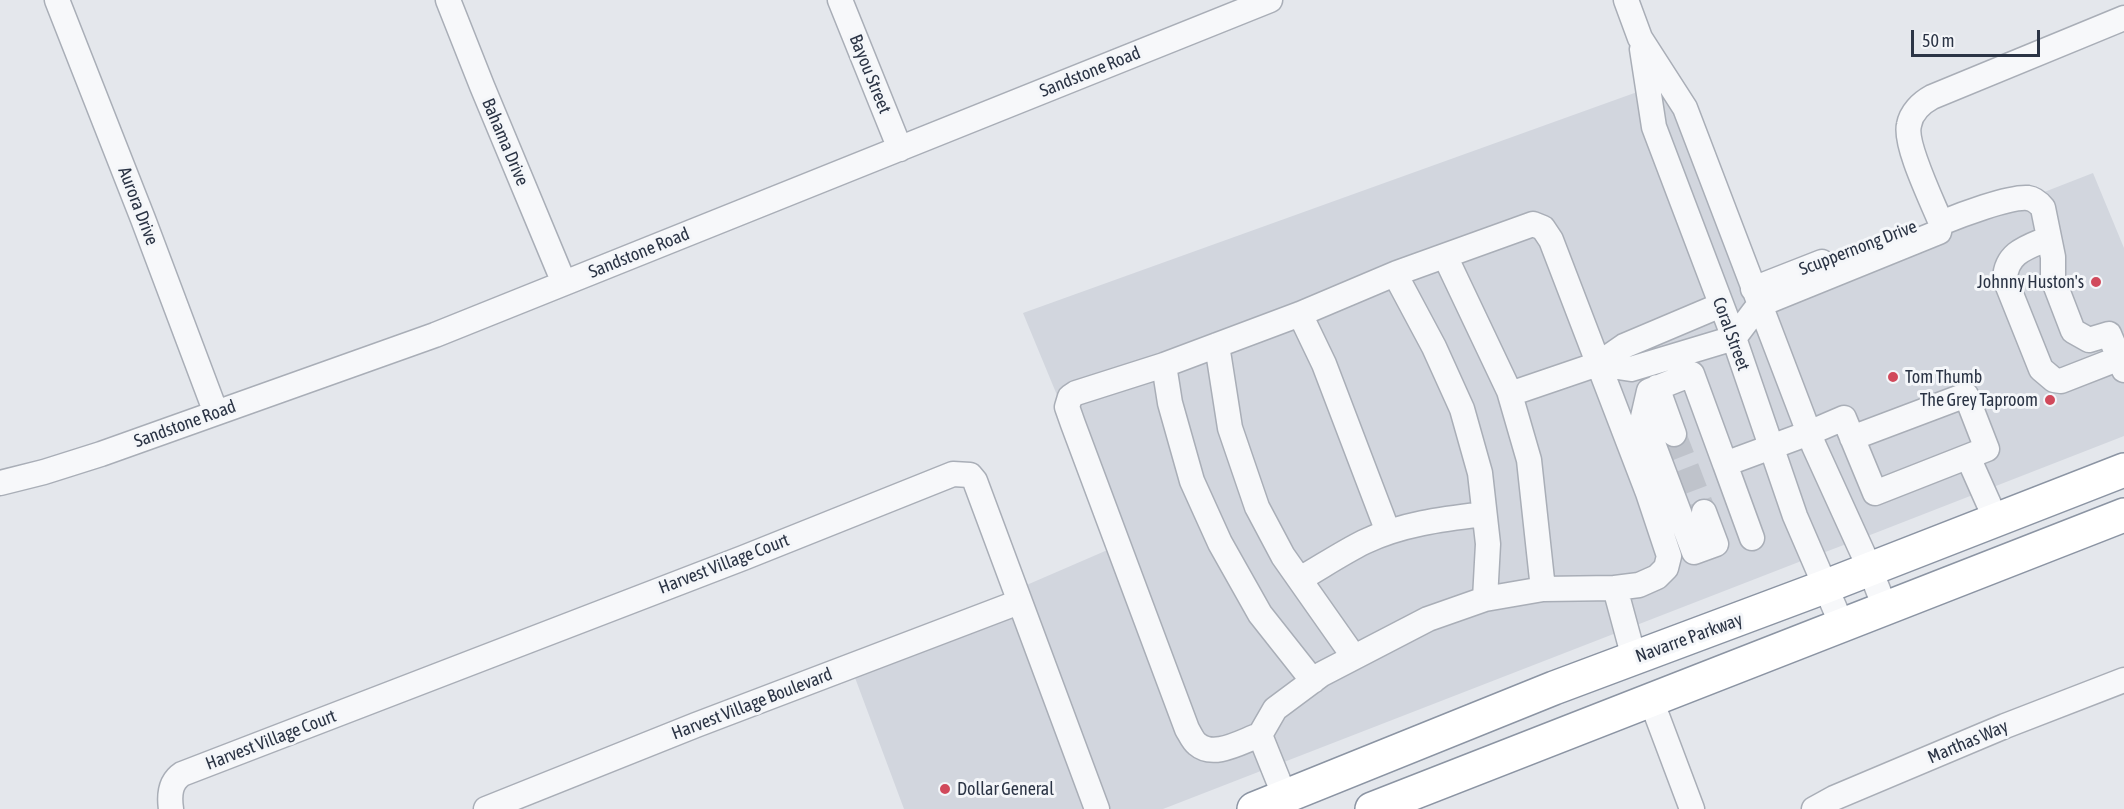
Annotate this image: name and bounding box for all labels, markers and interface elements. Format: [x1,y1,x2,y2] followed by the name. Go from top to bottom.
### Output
[1914,18,2043,56] scale bar
[1922,30,1954,51] text: 50 m
[844,31,896,117] street label: Bayou Street
[1036,42,1144,102] street label: Sandstone Road
[477,95,533,189] street label: Bahama Drive
[113,164,163,248] street label: Aurora Drive
[1796,216,1920,280] street label: Scuppernong Drive
[585,223,693,283] street label: Sandstone Road
[1977,271,2084,293] place label: Johnny Huston's
[2089,275,2103,289] marker: Johnny Huston's
[1708,294,1754,374] street label: Coral Street
[1905,366,1982,388] place label: Tom Thumb
[1886,370,1900,384] marker: Tom Thumb
[1920,389,2038,411] place label: The Grey Taproom
[2043,393,2057,407] marker: The Grey Taproom
[131,396,239,452] street label: Sandstone Road
[656,529,792,599] street label: Harvest Village Court
[1633,609,1745,667] street label: Navarre Parkway
[669,663,835,745] street label: Harvest Village Boulevard
[203,705,339,775] street label: Harvest Village Court
[1925,715,2011,769] street label: Marthas Way
[957,778,1054,800] place label: Dollar General
[938,782,952,796] marker: Dollar General

